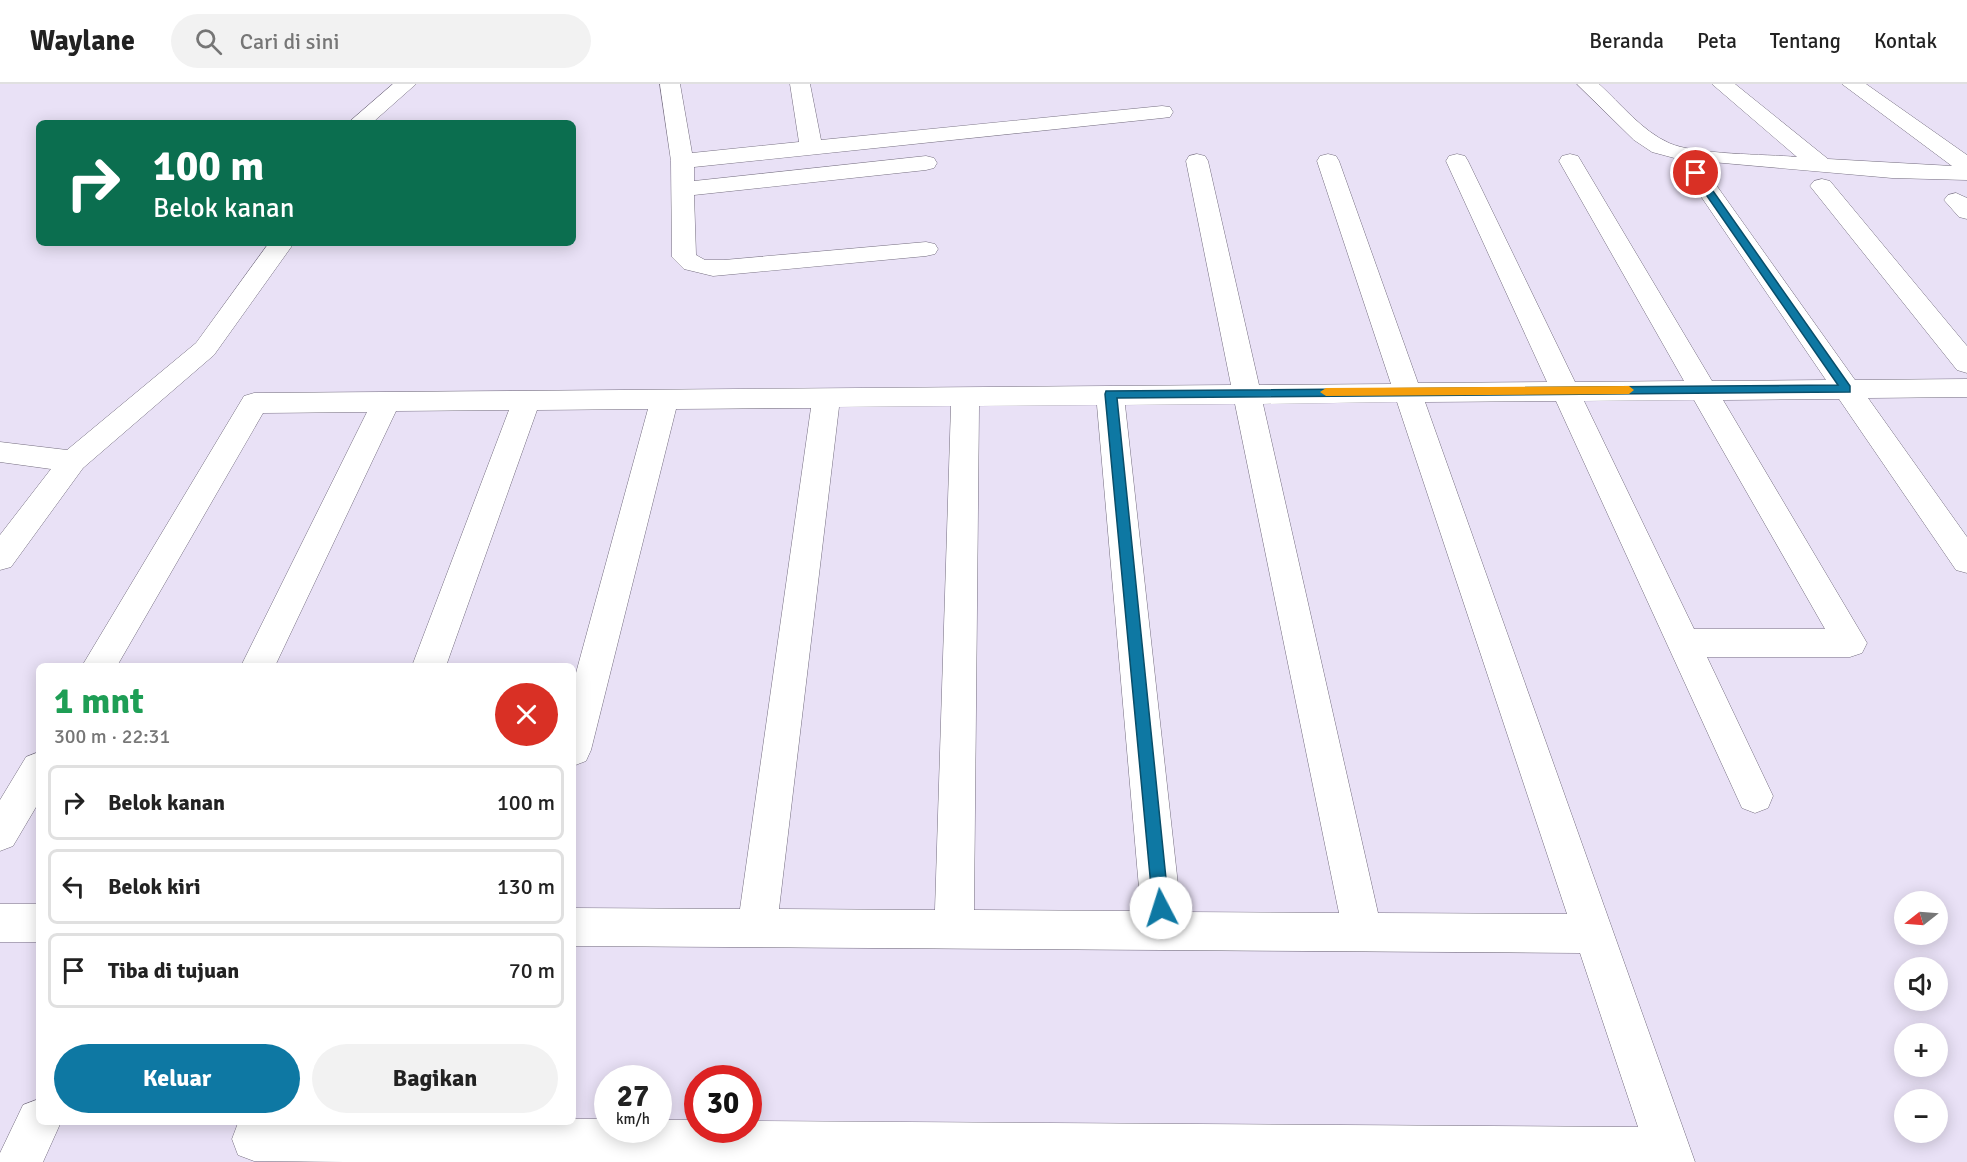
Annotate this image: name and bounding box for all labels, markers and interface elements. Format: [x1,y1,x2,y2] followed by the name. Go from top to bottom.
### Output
[171,14,591,68] search box
[30,24,135,58] text: Waylane
[192,25,225,58] icon: search
[240,28,339,55] text: Cari di sini
[1589,28,1664,54] text: Beranda
[1697,28,1737,54] text: Peta
[1770,28,1841,54] text: Tentang
[1874,28,1937,54] text: Kontak
[153,141,264,192] text: 100 m
[54,144,132,222] icon: right
[1670,147,1721,198] pin
[1679,156,1712,189] icon: arrive
[153,192,294,225] text: Belok kanan
[54,679,144,724] text: 1 mnt
[495,683,558,746] button: close
[54,724,170,749] text: 300 m · 22:31
[57,786,90,819] icon: right
[108,789,225,816] text: Belok kanan
[497,789,555,816] text: 100 m
[57,870,90,903] icon: left
[108,873,201,900] text: Belok kiri
[497,873,555,900] text: 130 m
[1129,876,1193,940] position arrow
[1894,891,1948,945] north arrow
[1894,891,1948,1143] map controls
[57,954,90,987] icon: arrive
[108,957,239,984] text: Tiba di tujuan
[509,957,555,984] text: 70 m
[1894,957,1948,1011] button: sound
[1894,1023,1948,1077] button: +
[54,1044,300,1113] button: Keluar
[312,1044,558,1113] button: Bagikan
[684,1065,762,1143] speed limit sign: 30
[617,1078,649,1115] text: 27
[1894,1089,1948,1143] button: −
[616,1110,650,1128] text: km/h

